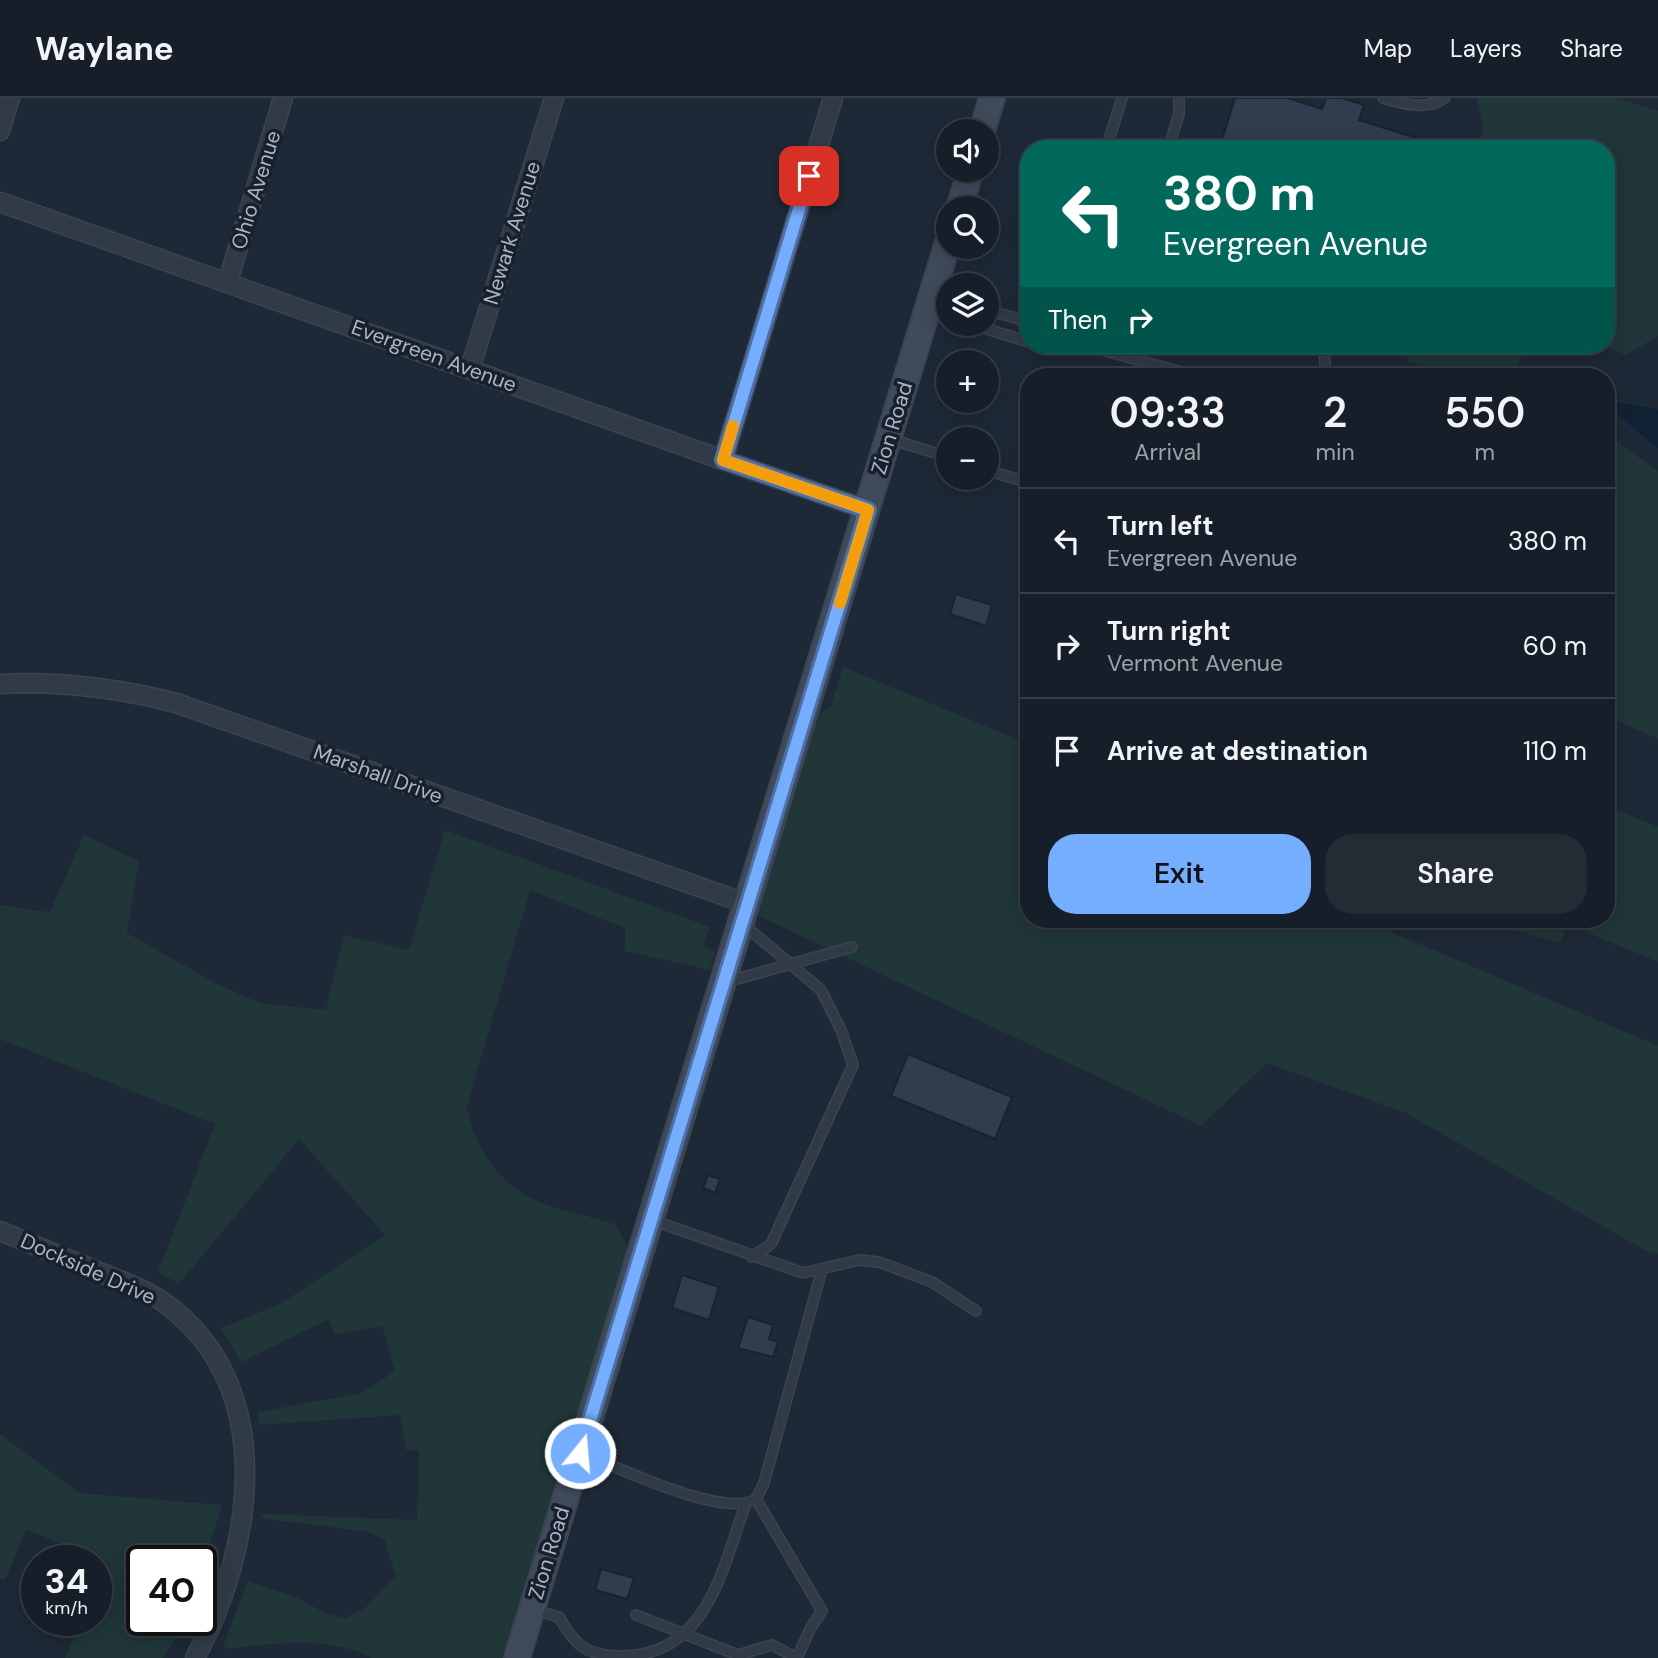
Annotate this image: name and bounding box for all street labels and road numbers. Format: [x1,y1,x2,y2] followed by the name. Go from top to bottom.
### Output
[225,127,287,253] street label: Ohio Avenue
[477,158,547,308] street label: Newark Avenue
[348,313,521,399] street label: Evergreen Avenue
[865,378,919,478] street label: Zion Road
[310,738,447,810] street label: Marshall Drive
[16,1227,160,1311] street label: Dockside Drive
[522,1503,576,1603] street label: Zion Road

